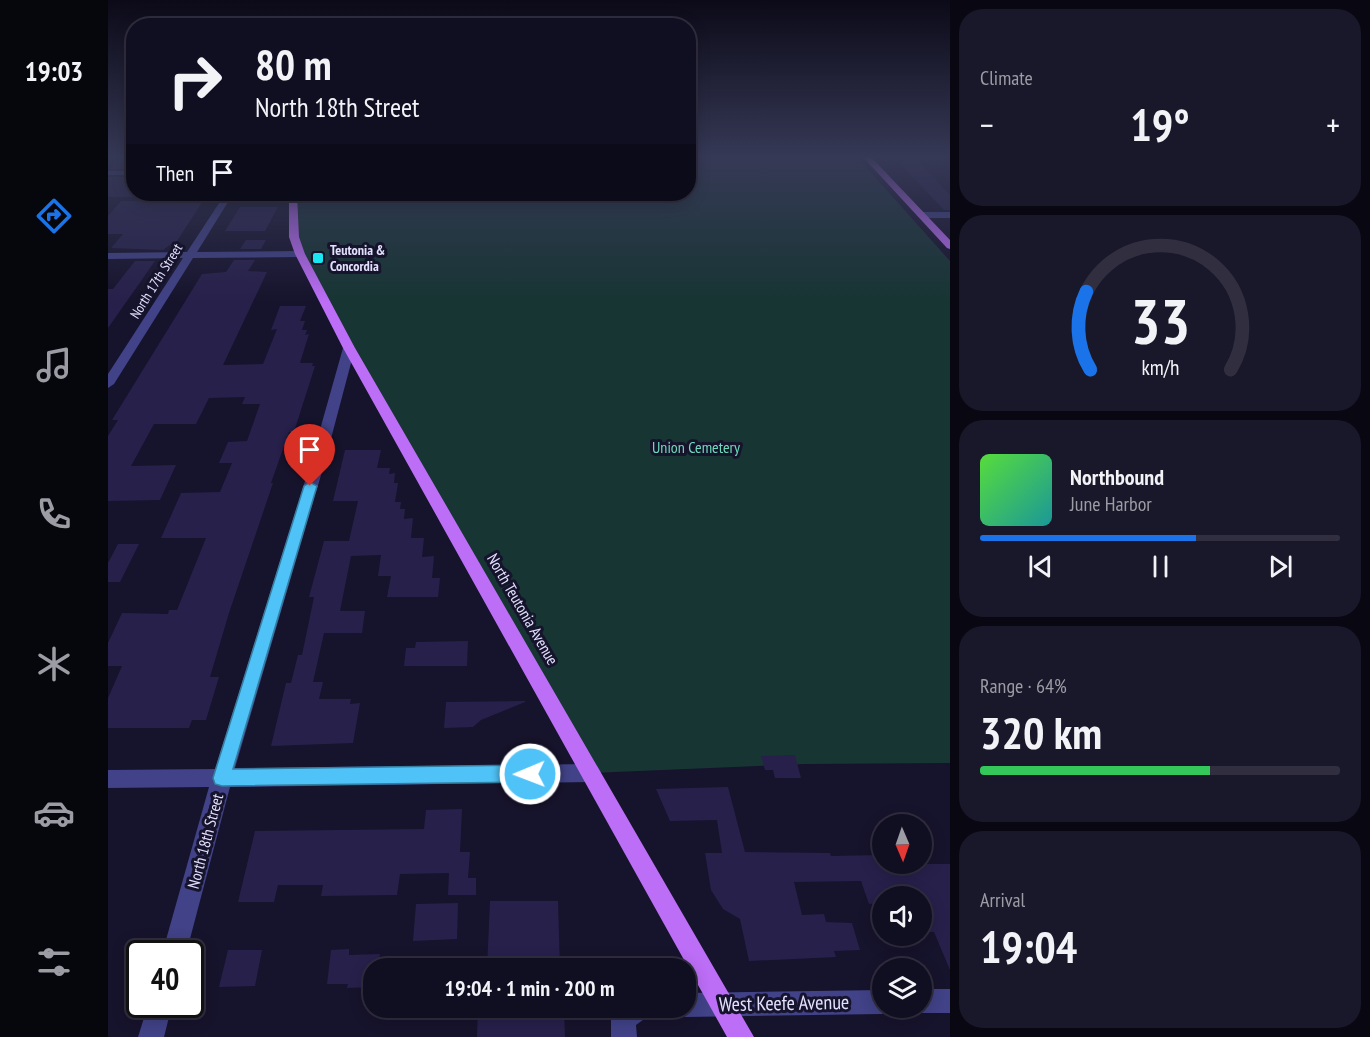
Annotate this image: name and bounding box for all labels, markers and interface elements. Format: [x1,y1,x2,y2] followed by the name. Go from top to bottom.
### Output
[255,37,332,92] text: 80 m
[156,42,234,120] icon: right
[25,54,83,88] text: 19:03
[980,65,1033,91] text: Climate
[255,90,419,124] text: North 18th Street
[1130,95,1190,153] text: 19°
[980,103,994,146] text: −
[1326,103,1340,146] text: +
[206,156,239,189] icon: arrive
[156,159,194,187] text: Then
[33,195,75,237] icon: directions
[126,240,186,322] street label: North 17th Street
[330,241,385,275] place label: Teutonia & Concordia
[311,251,325,265] marker: Teutonia & Concordia
[1130,280,1190,361] text: 33
[33,344,75,386] icon: music
[1141,353,1179,381] text: km/h
[284,424,335,486] pin
[293,433,326,466] icon: arrive
[652,437,740,457] park label: Union Cemetery
[1070,463,1164,491] text: Northbound
[1070,491,1152,517] text: June Harbor
[33,493,75,535] icon: phone
[483,550,563,668] street label: North Teutonia Avenue
[1024,550,1057,583] icon: previous
[1144,550,1177,583] icon: pause
[1264,550,1297,583] icon: next
[33,643,75,685] icon: climate
[980,673,1067,699] text: Range · 64%
[980,703,1102,761] text: 320 km
[498,742,562,806] position arrow
[183,791,227,891] street label: North 18th Street
[33,792,75,834] icon: car
[872,814,932,874] north arrow
[872,814,932,1018] map controls
[872,886,932,946] button: sound
[980,887,1025,913] text: Arrival
[980,917,1077,975] text: 19:04
[126,940,204,1018] speed limit sign: 40
[33,941,75,983] icon: filters
[872,958,932,1018] button: layers
[444,974,615,1002] text: 19:04 · 1 min · 200 m
[719,989,849,1017] street label: West Keefe Avenue

